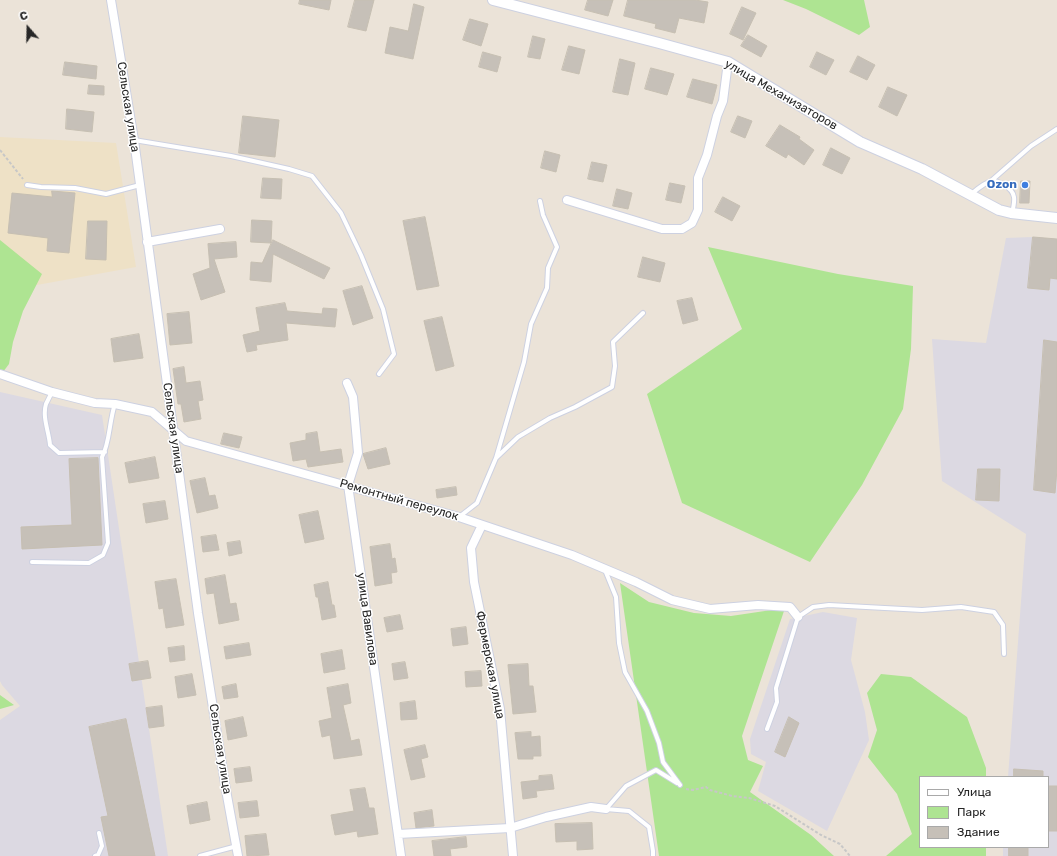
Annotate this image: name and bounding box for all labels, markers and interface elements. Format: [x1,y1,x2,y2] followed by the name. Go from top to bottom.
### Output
[8,8,48,48] north arrow
[18,9,30,24] text: С
[722,57,840,133] street label: улица Механизаторов
[114,61,142,153] street label: Сельская улица
[987,178,1017,192] place label: Ozon
[1020,180,1030,190] marker: Ozon
[160,382,186,474] street label: Сельская улица
[338,476,460,524] street label: Ремонтный переулок
[353,572,381,666] street label: улица Вавилова
[472,610,508,720] street label: Фермерская улица
[206,703,234,795] street label: Сельская улица
[919,776,1049,848] legend
[957,785,991,799] text: Улица
[957,805,986,819] text: Парк
[957,825,1000,839] text: Здание

